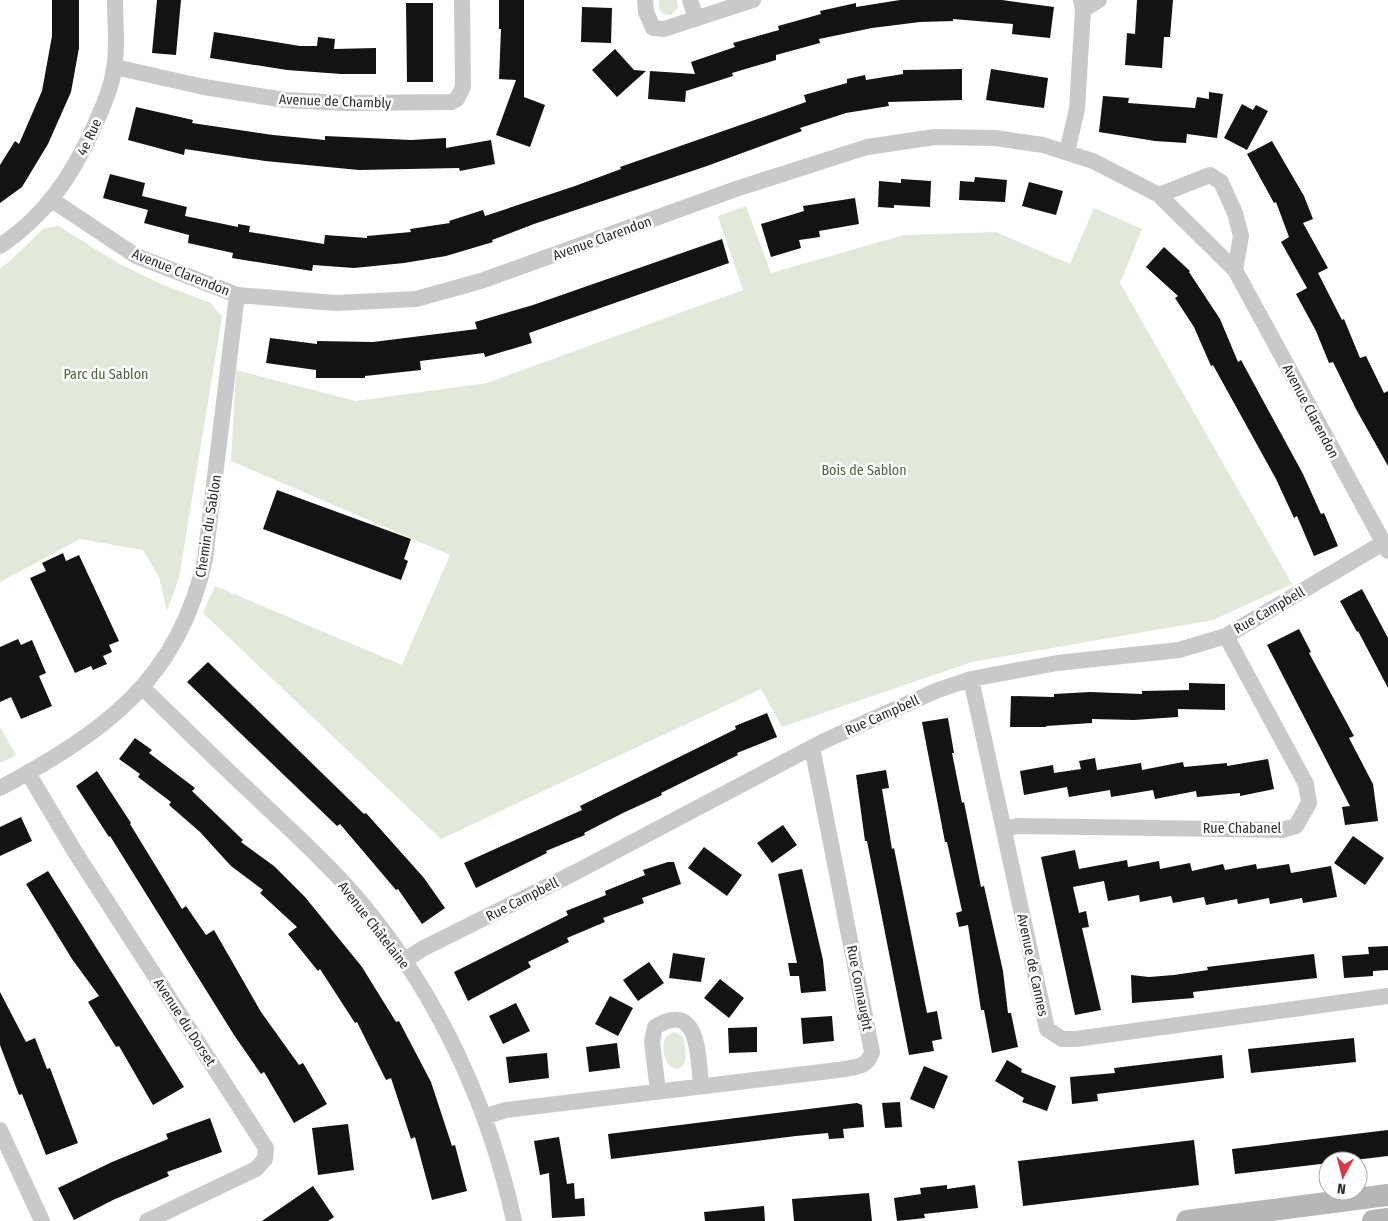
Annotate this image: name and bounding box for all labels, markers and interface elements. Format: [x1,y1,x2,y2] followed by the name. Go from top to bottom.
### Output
[279,91,392,112] street label: Avenue de Chambly
[74,116,105,158] street label: 4e Rue
[550,213,654,264] street label: Avenue Clarendon
[129,245,232,300] street label: Avenue Clarendon
[1279,361,1342,461] street label: Avenue Clarendon
[64,366,148,383] park label: Parc du Sablon
[821,462,907,479] park label: Bois de Sablon
[192,473,225,579] street label: Chemin du Sablon
[1231,583,1308,638] street label: Rue Campbell
[843,692,922,739] street label: Rue Campbell
[1203,820,1282,837] street label: Rue Chabanel
[483,874,562,925] street label: Rue Campbell
[334,878,413,972] street label: Avenue Châtelaine
[1013,912,1052,1018] street label: Avenue de Cannes
[843,944,876,1033] street label: Rue Connaught
[150,975,219,1070] street label: Avenue du Dorset
[1318,1151,1368,1201] north arrow
[1336,1179,1347,1197] text: N

